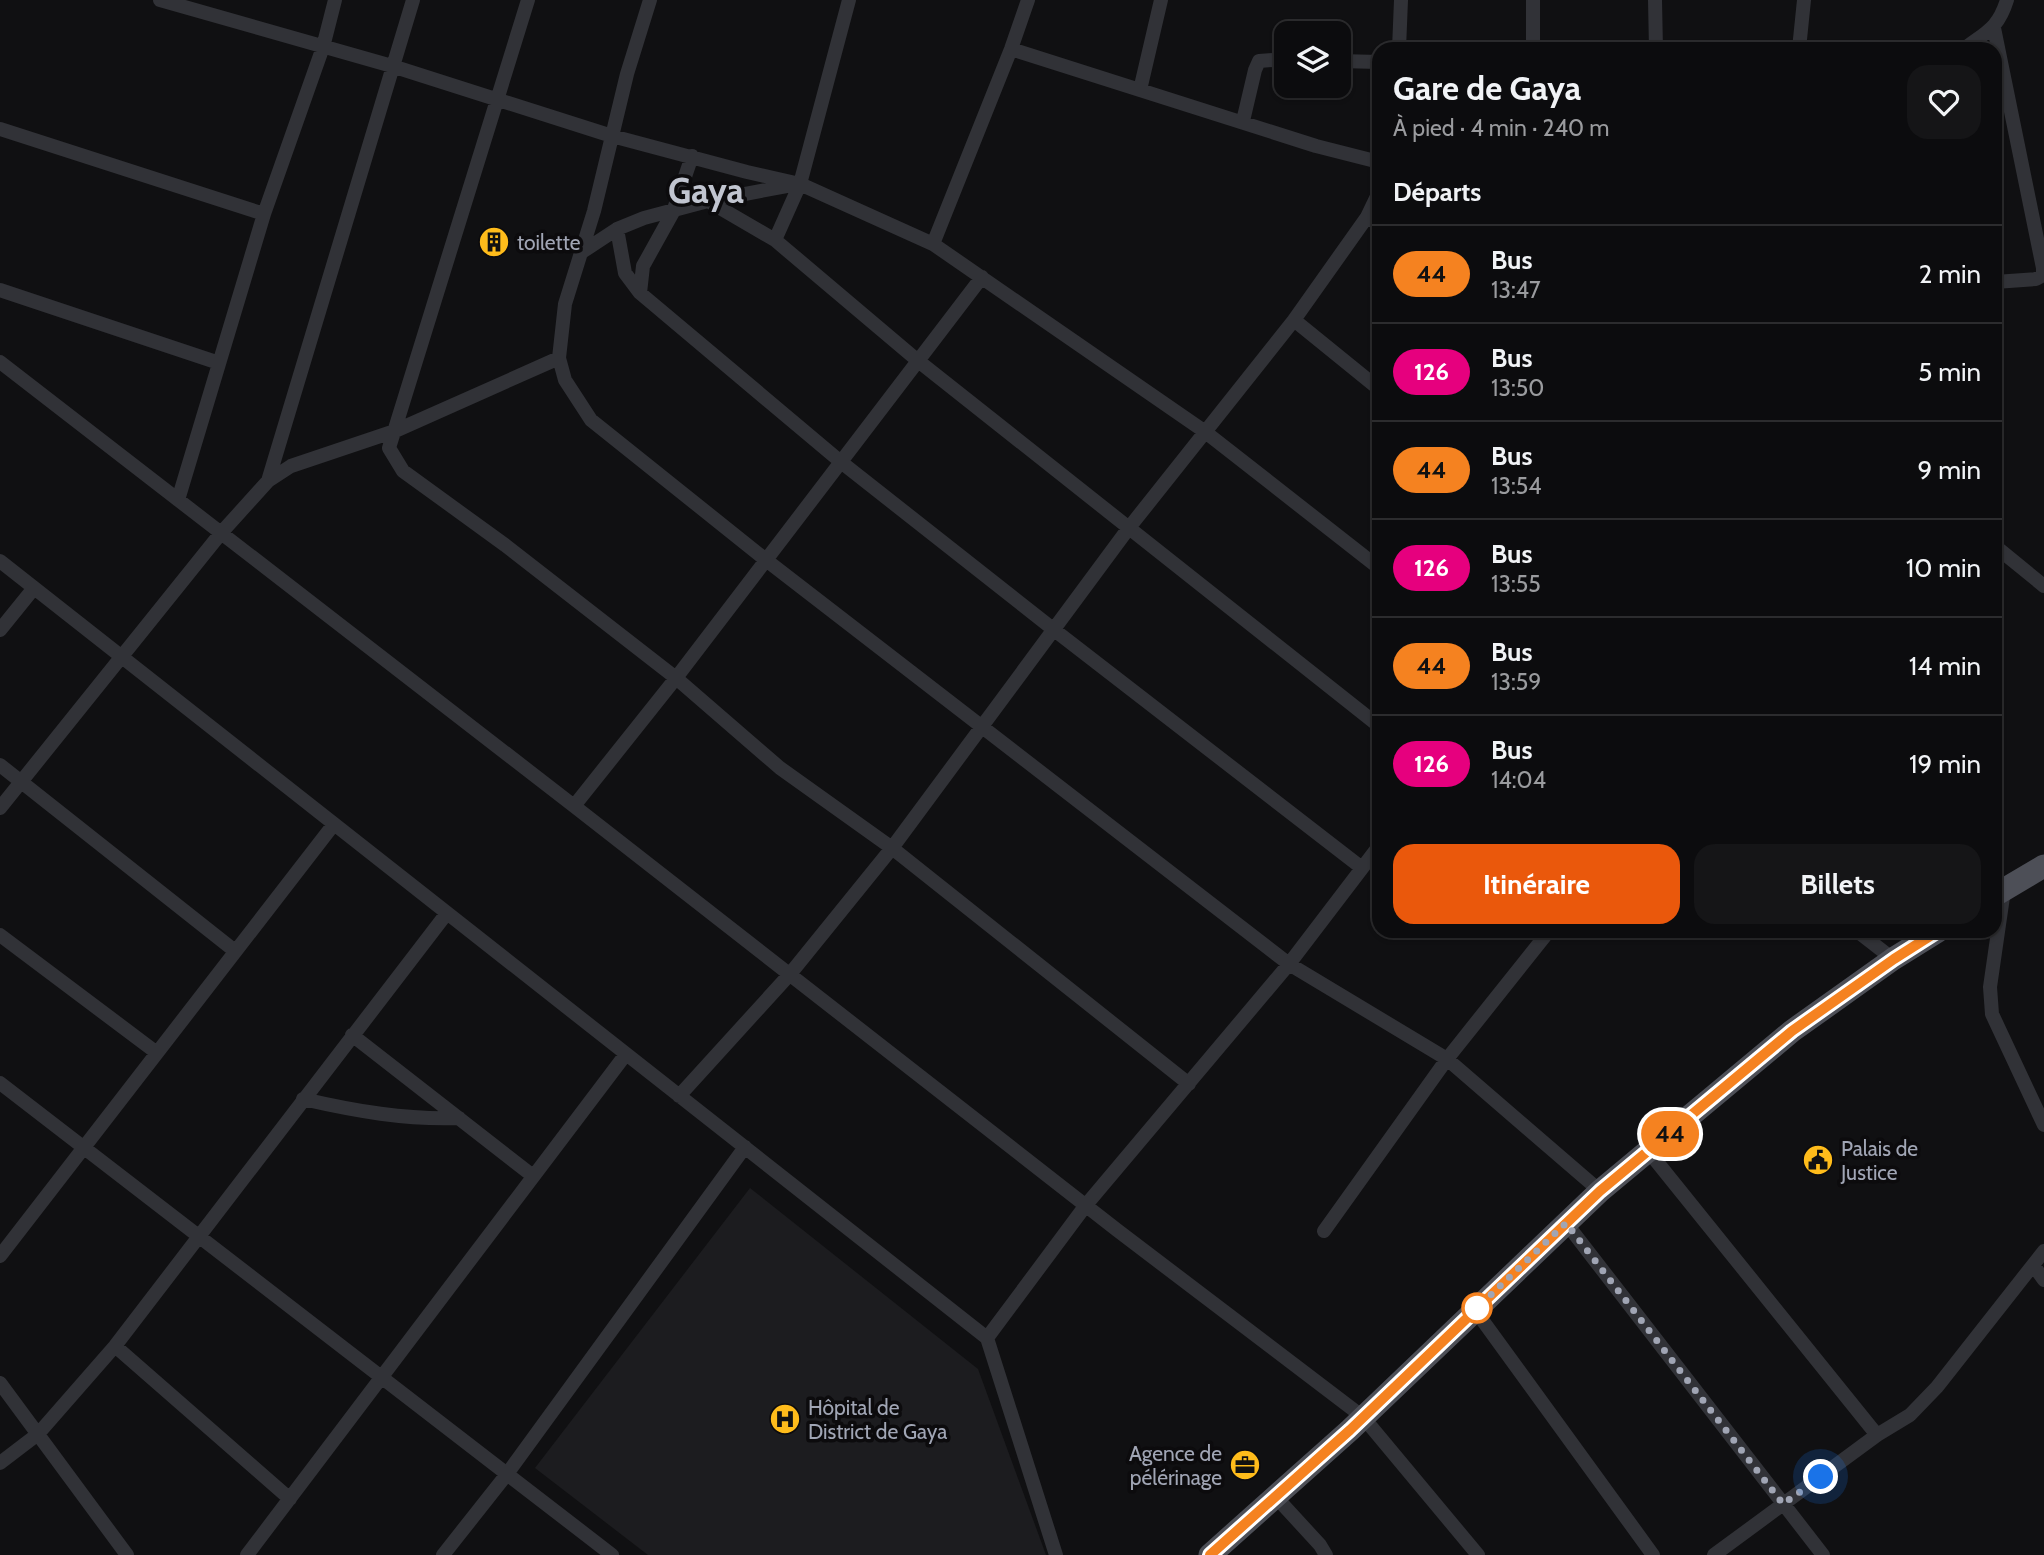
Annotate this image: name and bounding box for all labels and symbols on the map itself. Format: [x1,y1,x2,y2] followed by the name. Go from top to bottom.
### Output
[668,169,745,212] district label: Gaya
[477,225,511,259] building icon: toilette
[517,230,581,255] place label: toilette
[1638,1111,1702,1157] line badge: 44
[1840,1136,1918,1185] place label: Palais de Justice
[1801,1143,1835,1177] public building icon: Palais de Justice
[1462,1293,1492,1323] unlabelled marker
[808,1395,947,1444] place label: Hôpital de District de Gaya
[768,1402,802,1436] hospital icon: Hôpital de District de Gaya
[1129,1441,1222,1490] place label: Agence de pélérinage
[1228,1448,1262,1482] office icon: Agence de pélérinage
[1803,1459,1838,1494] your location

